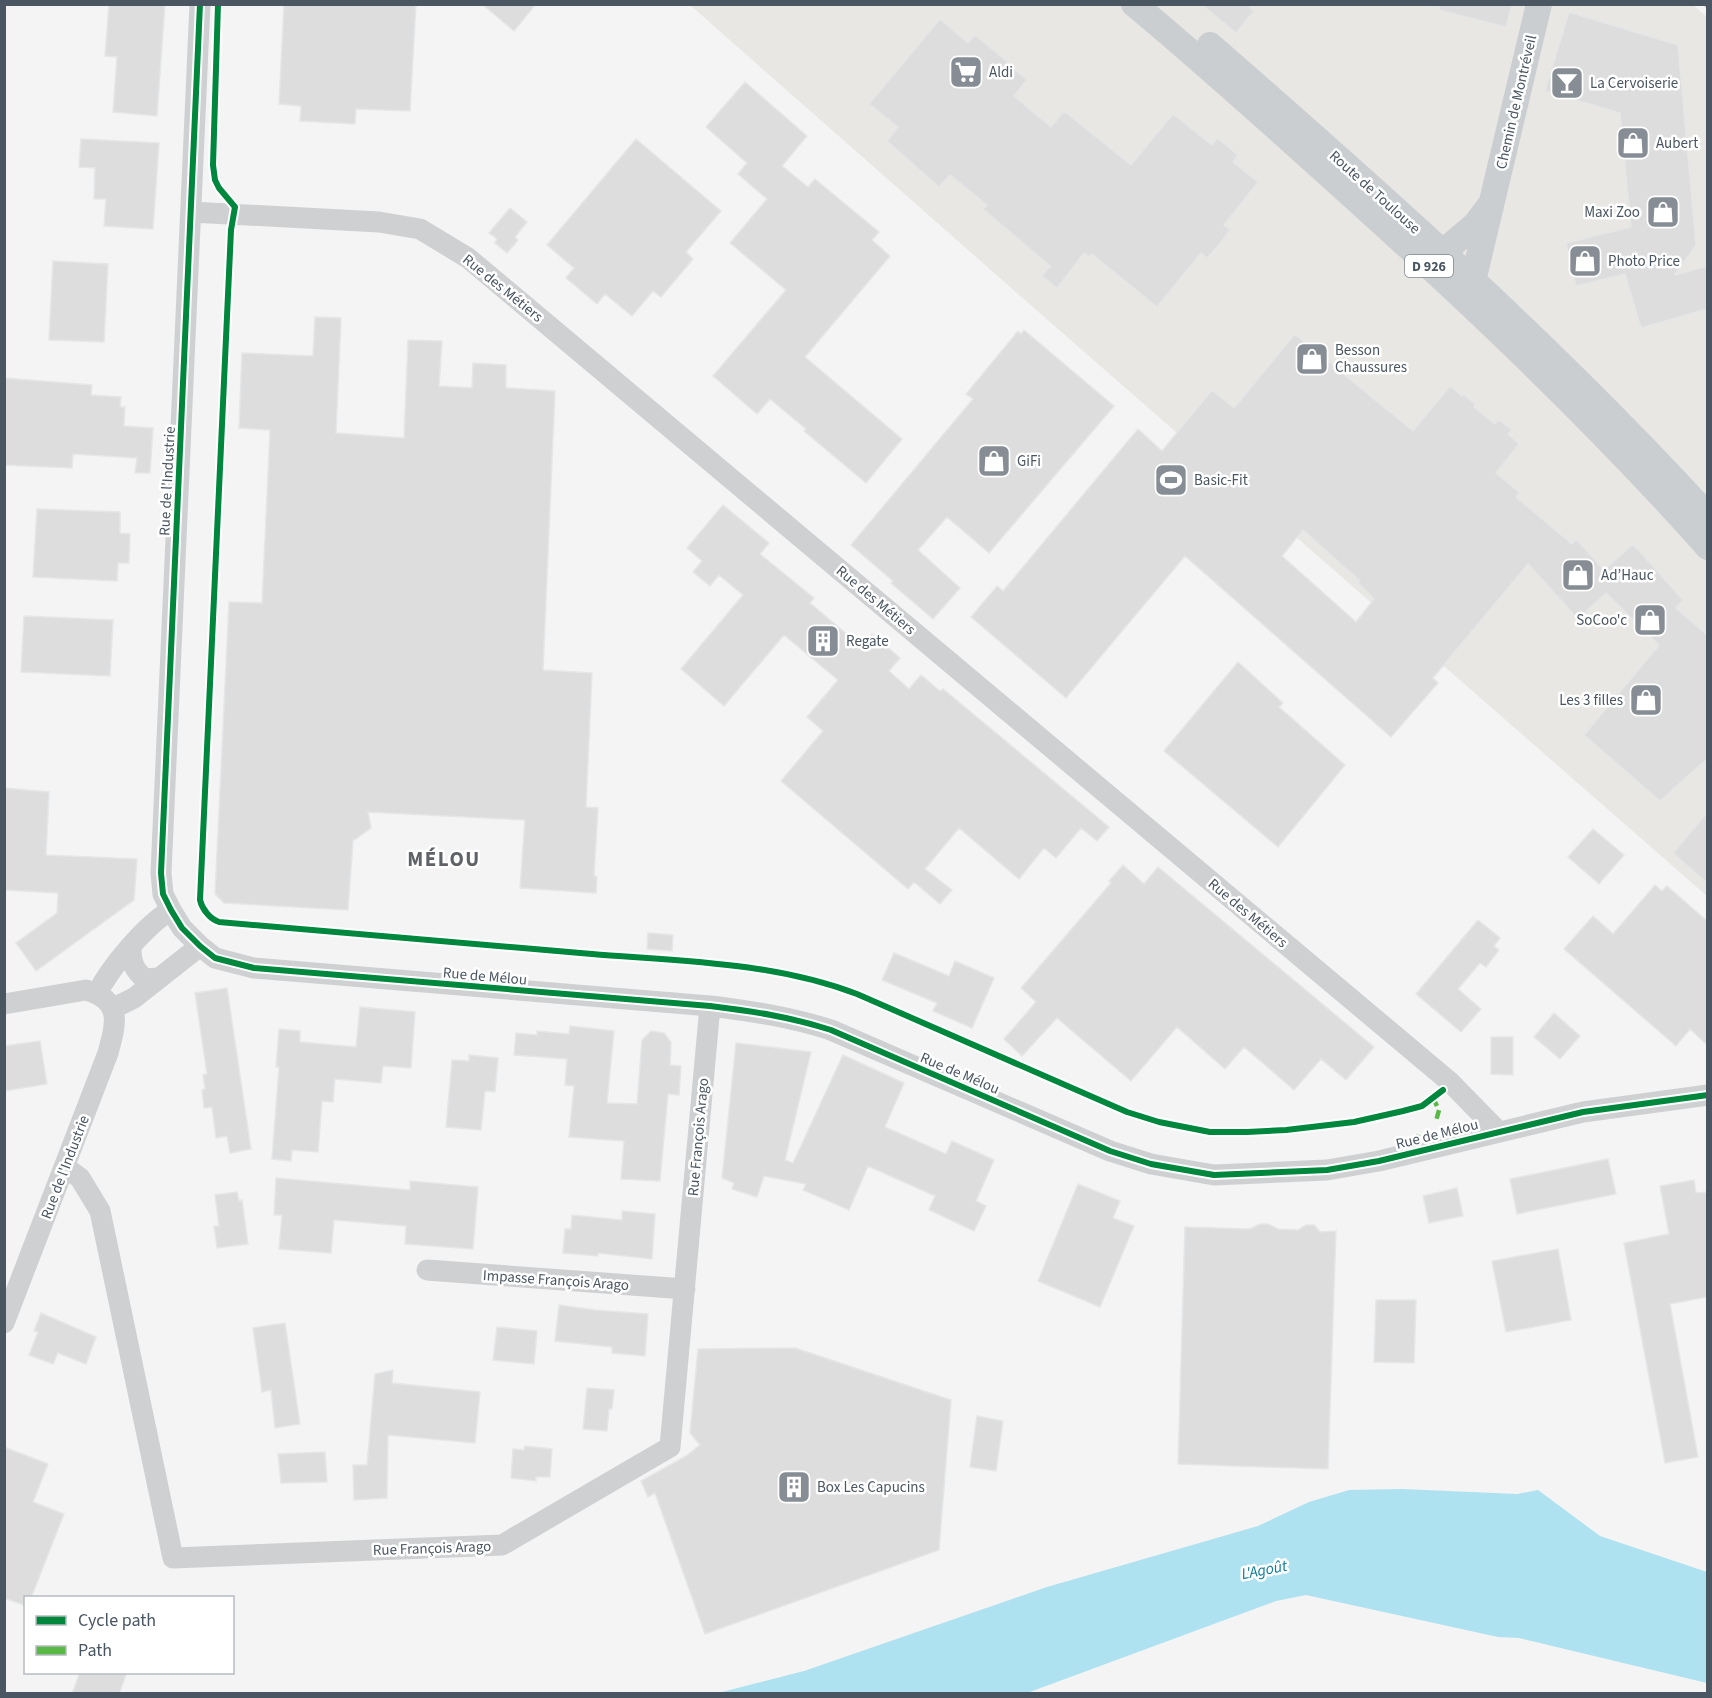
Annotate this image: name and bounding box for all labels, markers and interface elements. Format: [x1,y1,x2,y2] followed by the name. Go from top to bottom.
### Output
[1491,33,1542,171] street label: Chemin de Montréveil
[948,54,984,90] supermarket icon: Aldi
[989,62,1013,83] place label: Aldi
[1549,65,1585,101] bar icon: La Cervoiserie
[1590,73,1678,94] place label: La Cervoiserie
[1615,125,1651,161] shop icon: Aubert
[1656,133,1698,154] place label: Aubert
[1325,146,1425,239] street label: Route de Toulouse
[1645,194,1681,230] shop icon: Maxi Zoo
[1584,202,1640,223] place label: Maxi Zoo
[1567,243,1603,279] shop icon: Photo Price
[458,249,547,327] street label: Rue des Métiers
[1608,251,1680,272] place label: Photo Price
[1405,255,1453,277] road number: D 926
[1335,340,1407,378] place label: Besson Chaussures
[1294,341,1330,377] shop icon: Besson Chaussures
[154,426,181,536] street label: Rue de l'Industrie
[976,443,1012,479] shop icon: GiFi
[1017,451,1041,472] place label: GiFi
[1153,462,1189,498] sports icon: Basic-Fit
[1194,470,1248,491] place label: Basic-Fit
[1560,557,1596,593] shop icon: Ad’Hauc
[831,561,920,640] street label: Rue des Métiers
[1601,565,1654,586] place label: Ad’Hauc
[1632,602,1668,638] shop icon: SoCoo'c
[1576,610,1627,631] place label: SoCoo'c
[805,623,841,659] building icon: Regate
[846,631,889,652] place label: Regate
[1628,682,1664,718] shop icon: Les 3 filles
[1559,690,1623,711] place label: Les 3 filles
[407,844,481,874] district label: MÉLOU
[1203,874,1292,953] street label: Rue des Métiers
[442,962,528,991] street label: Rue de Mélou
[917,1047,1003,1100] street label: Rue de Mélou
[683,1077,714,1197] street label: Rue François Arago
[36,1112,95,1222] street label: Rue de l'Industrie
[1394,1114,1481,1155] street label: Rue de Mélou
[482,1265,630,1296] street label: Impasse François Arago
[776,1469,812,1505] building icon: Box Les Capucins
[817,1477,925,1498] place label: Box Les Capucins
[372,1536,492,1561] street label: Rue François Arago
[1239,1555,1290,1585] water label: L'Agoût
[24,1596,234,1674] legend
[78,1608,156,1633] text: Cycle path
[78,1638,112,1663] text: Path

